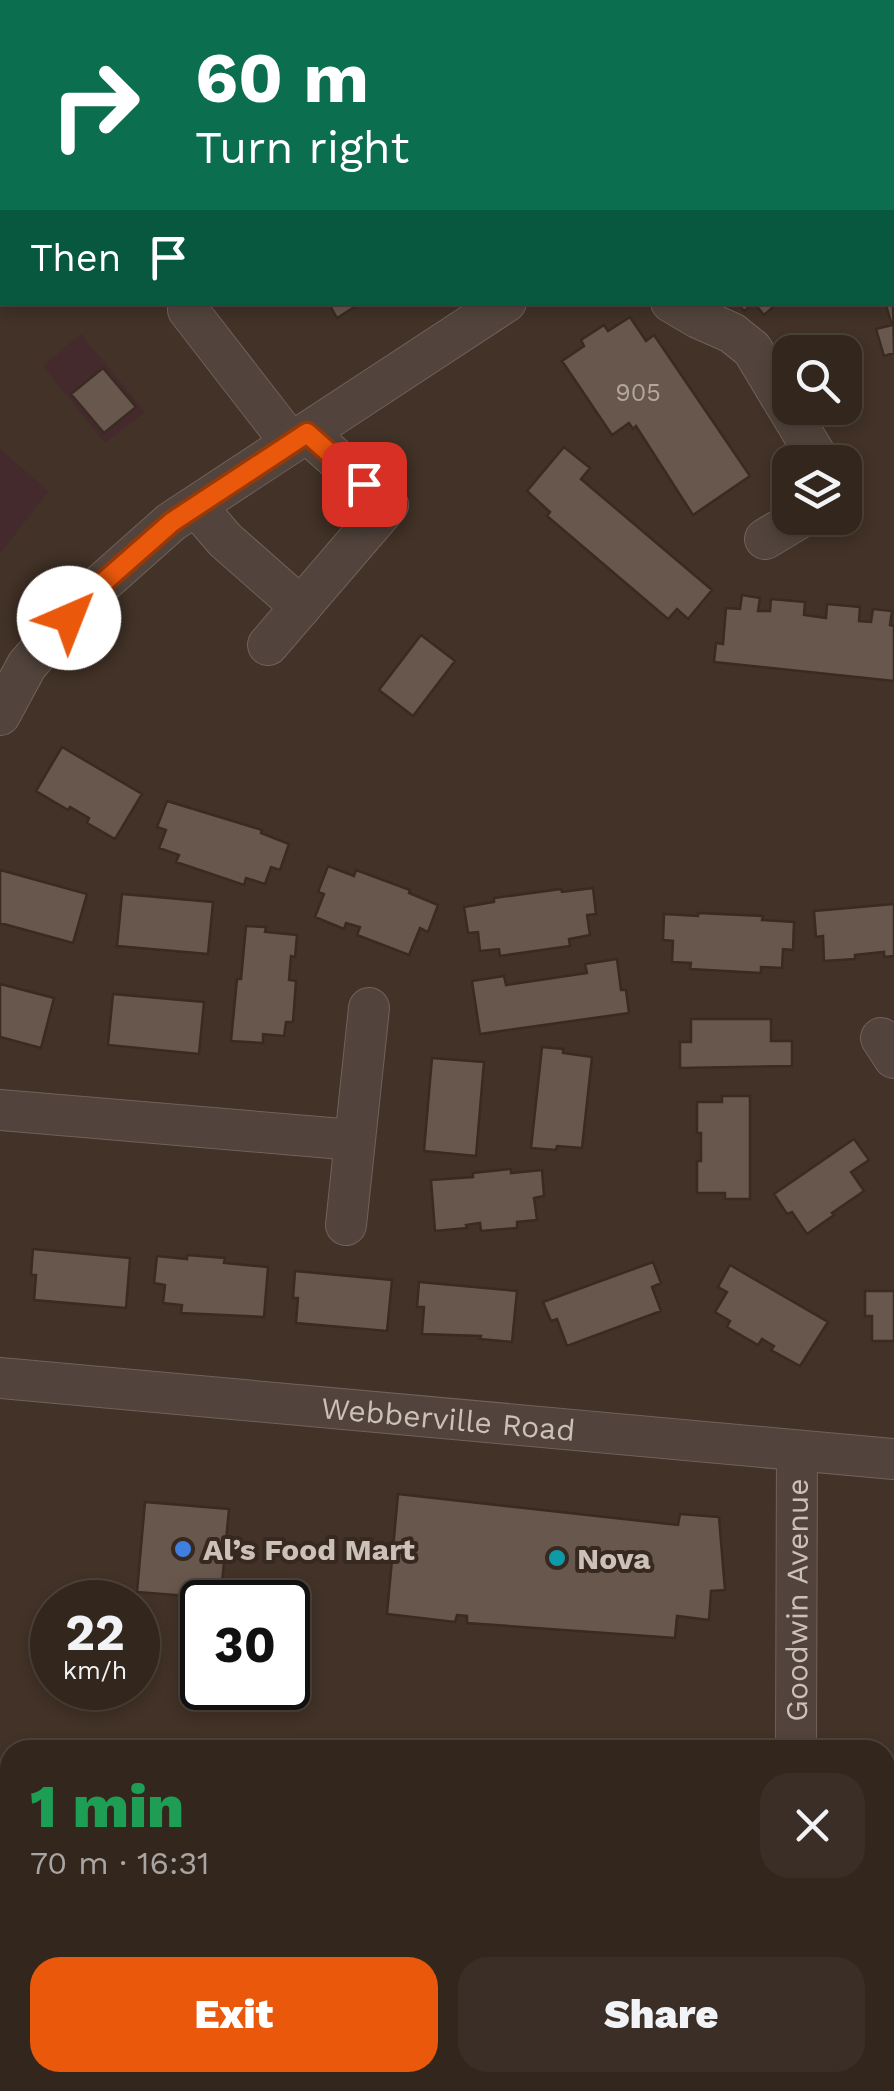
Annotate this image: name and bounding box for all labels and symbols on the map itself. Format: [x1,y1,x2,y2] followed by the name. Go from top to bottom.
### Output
[615,378,661,407] house number: 905
[322,442,407,527] pin
[17,566,121,670] position arrow
[320,1390,577,1448] street label: Webberville Road
[779,1478,814,1722] street label: Goodwin Avenue
[203,1532,415,1567] place label: Al’s Food Mart
[172,1538,194,1560] marker: Al’s Food Mart
[577,1541,651,1576] place label: Nova
[546,1547,568,1569] marker: Nova
[180,1580,310,1710] speed limit sign: 30

